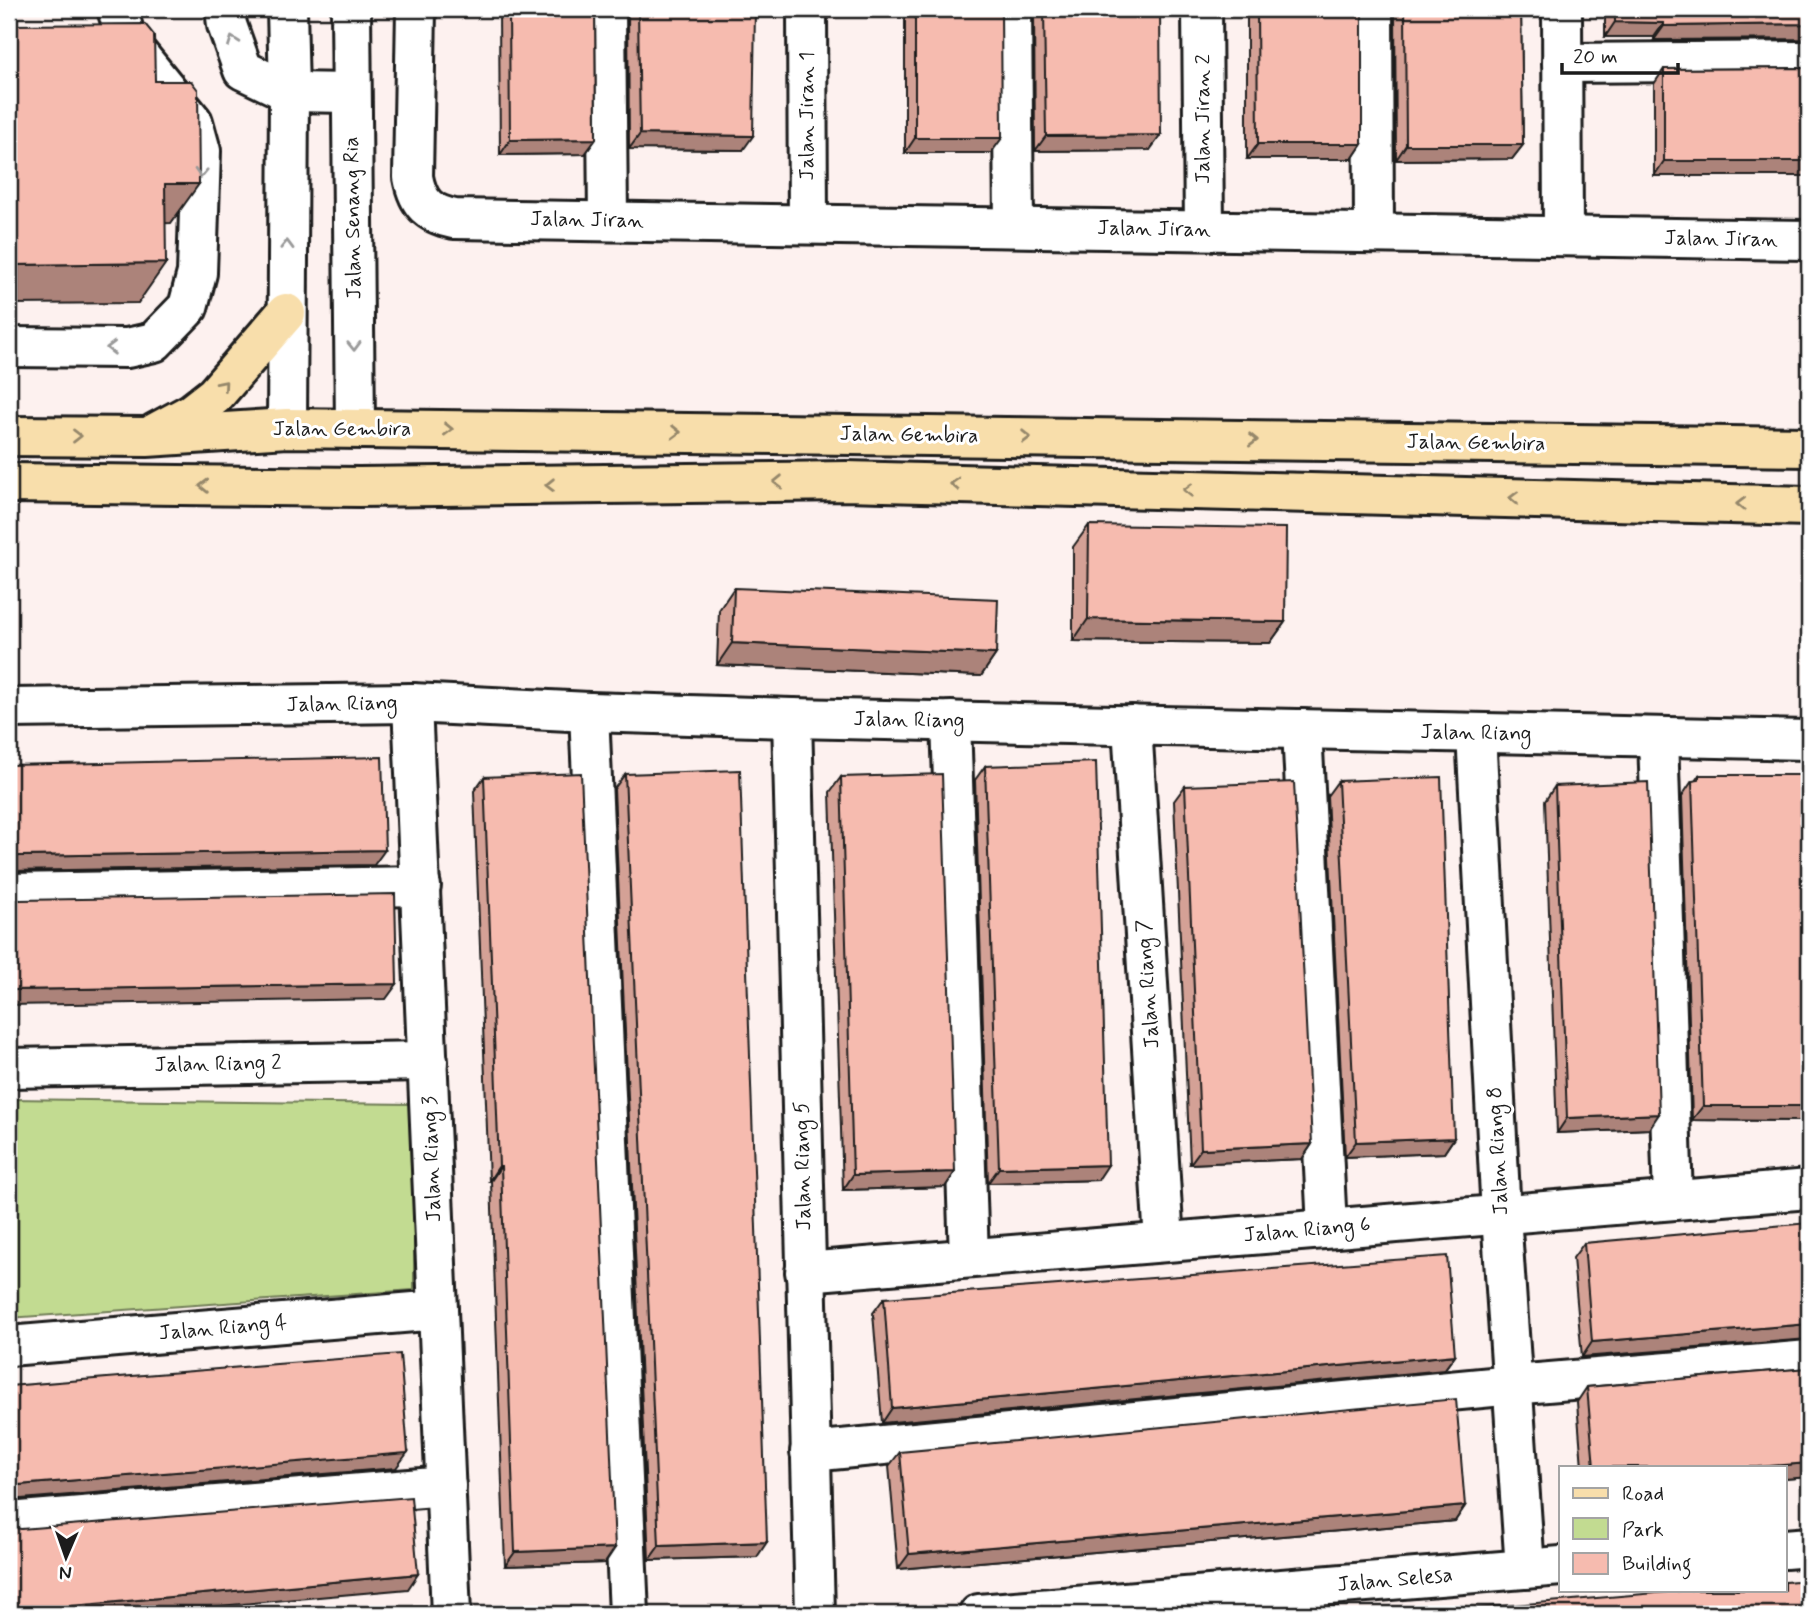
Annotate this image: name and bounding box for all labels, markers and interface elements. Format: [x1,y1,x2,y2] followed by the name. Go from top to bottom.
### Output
[1562,32,1678,76] scale bar
[227,35,241,47] one-way arrow
[1573,43,1618,71] text: 20 m
[793,52,821,180] street label: Jalan Jiran 1
[1189,54,1217,184] street label: Jalan Jiran 2
[338,136,368,300] street label: Jalan Senang Ria
[193,168,208,179] one-way arrow
[530,205,645,235] street label: Jalan Jiran
[1097,214,1212,244] street label: Jalan Jiran
[1664,224,1779,254] street label: Jalan Jiran
[279,239,295,249] one-way arrow
[105,340,115,356] one-way arrow
[347,341,362,352] one-way arrow
[215,381,227,394] one-way arrow
[273,415,411,443] street label: Jalan Gembira
[839,420,979,450] street label: Jalan Gembira
[443,421,454,437] one-way arrow
[671,424,681,440] one-way arrow
[72,428,83,444] one-way arrow
[1406,428,1546,458] street label: Jalan Gembira
[1021,429,1031,445] one-way arrow
[1248,432,1259,448] one-way arrow
[772,474,783,490] one-way arrow
[949,476,960,492] one-way arrow
[545,477,555,493] one-way arrow
[198,478,209,494] one-way arrow
[1182,483,1193,498] one-way arrow
[1508,491,1519,506] one-way arrow
[1735,496,1746,512] one-way arrow
[286,689,398,720] street label: Jalan Riang
[853,705,965,736] street label: Jalan Riang
[1420,718,1532,749] street label: Jalan Riang
[1129,918,1167,1050] street label: Jalan Riang 7
[154,1049,282,1080] street label: Jalan Riang 2
[1481,1086,1516,1216] street label: Jalan Riang 8
[416,1095,449,1223] street label: Jalan Riang 3
[788,1101,819,1231] street label: Jalan Riang 5
[1242,1210,1372,1251] street label: Jalan Riang 6
[158,1308,289,1349] street label: Jalan Riang 4
[1559,1466,1786,1592] legend
[1622,1480,1664,1508] text: Road
[1622,1516,1664,1544] text: Park
[32,1522,102,1592] north arrow
[1622,1550,1692,1580] text: Building
[59,1560,72,1585] text: N
[1336,1561,1454,1599] street label: Jalan Selesa

